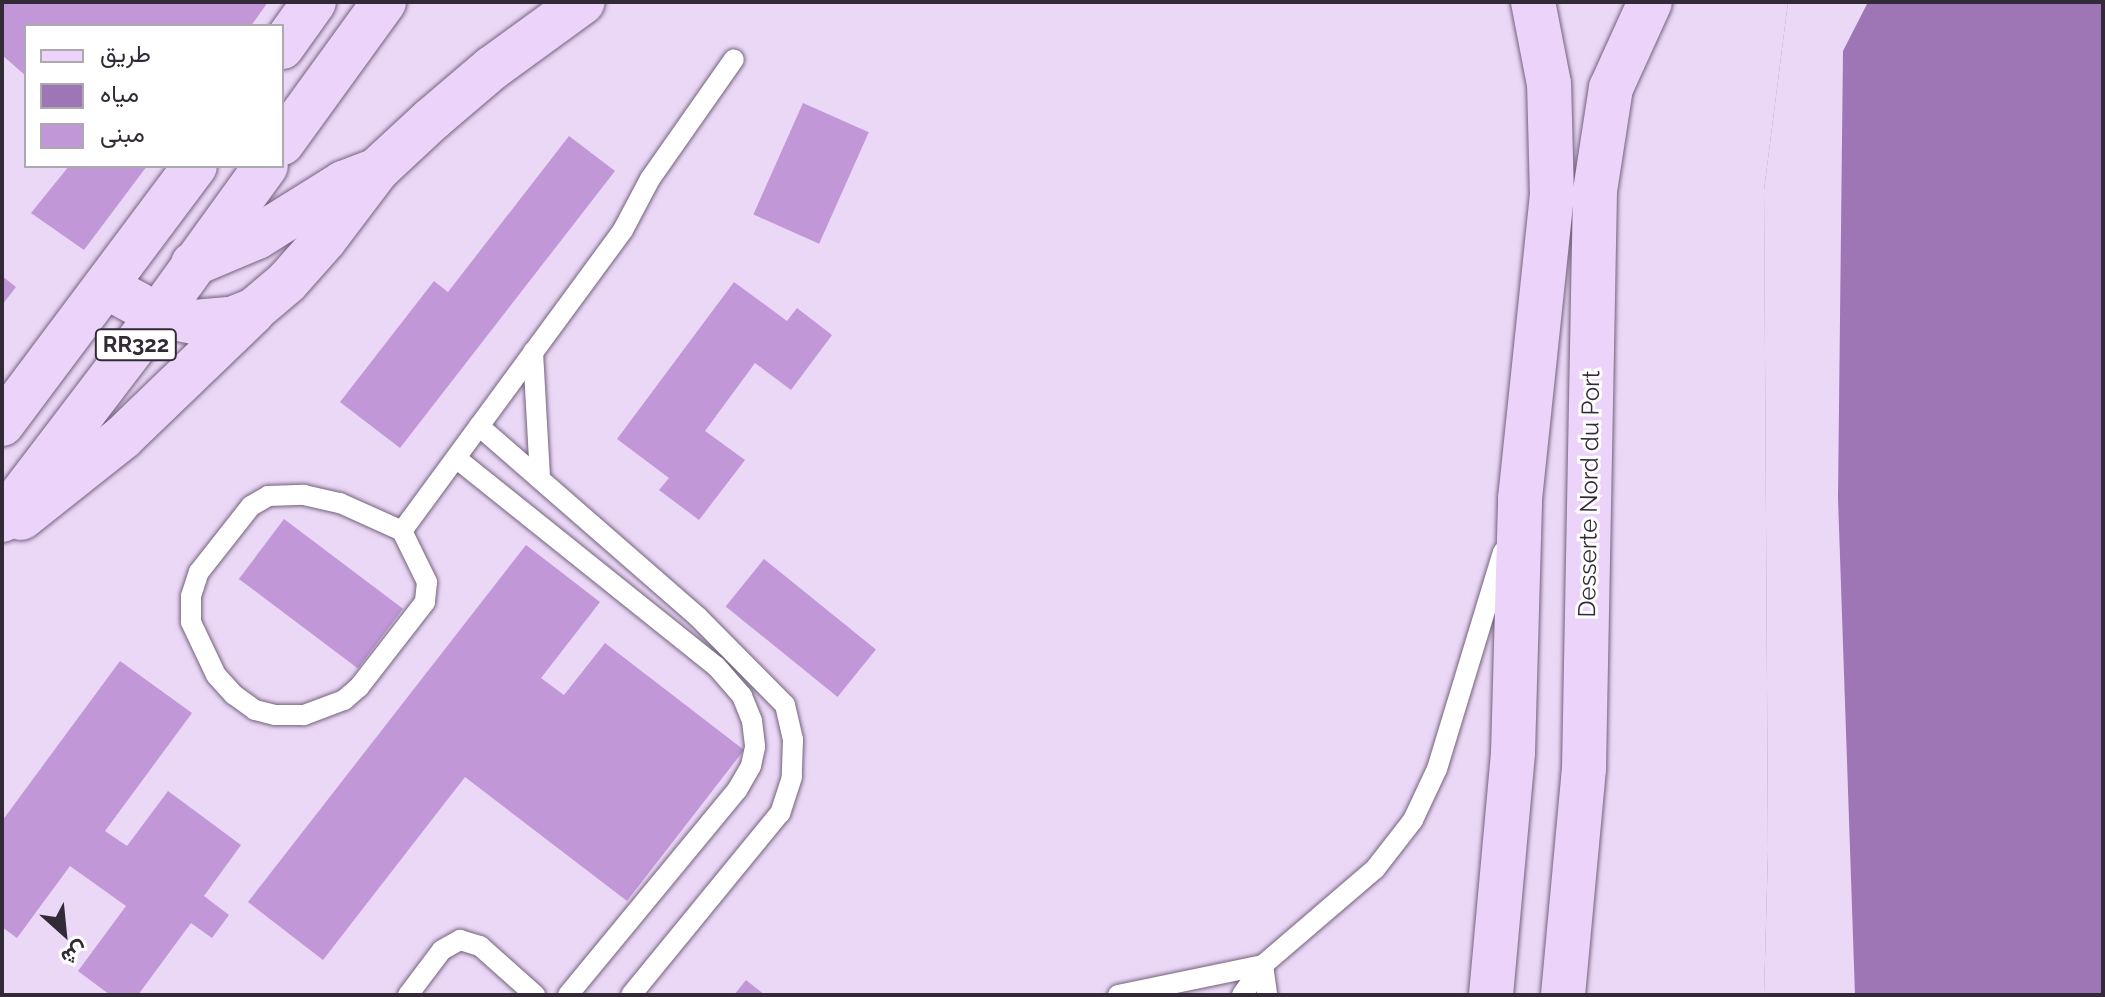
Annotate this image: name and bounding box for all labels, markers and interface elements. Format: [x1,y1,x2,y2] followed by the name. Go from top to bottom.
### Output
[24,24,284,168] legend
[100,39,151,68] text: طريق
[100,79,139,108] text: مياه
[100,119,145,148] text: مبنى
[94,327,178,363] road number: RR322
[1572,370,1606,618] street label: Desserte Nord du Port
[24,893,104,973] north arrow
[57,937,93,972] text: ش

